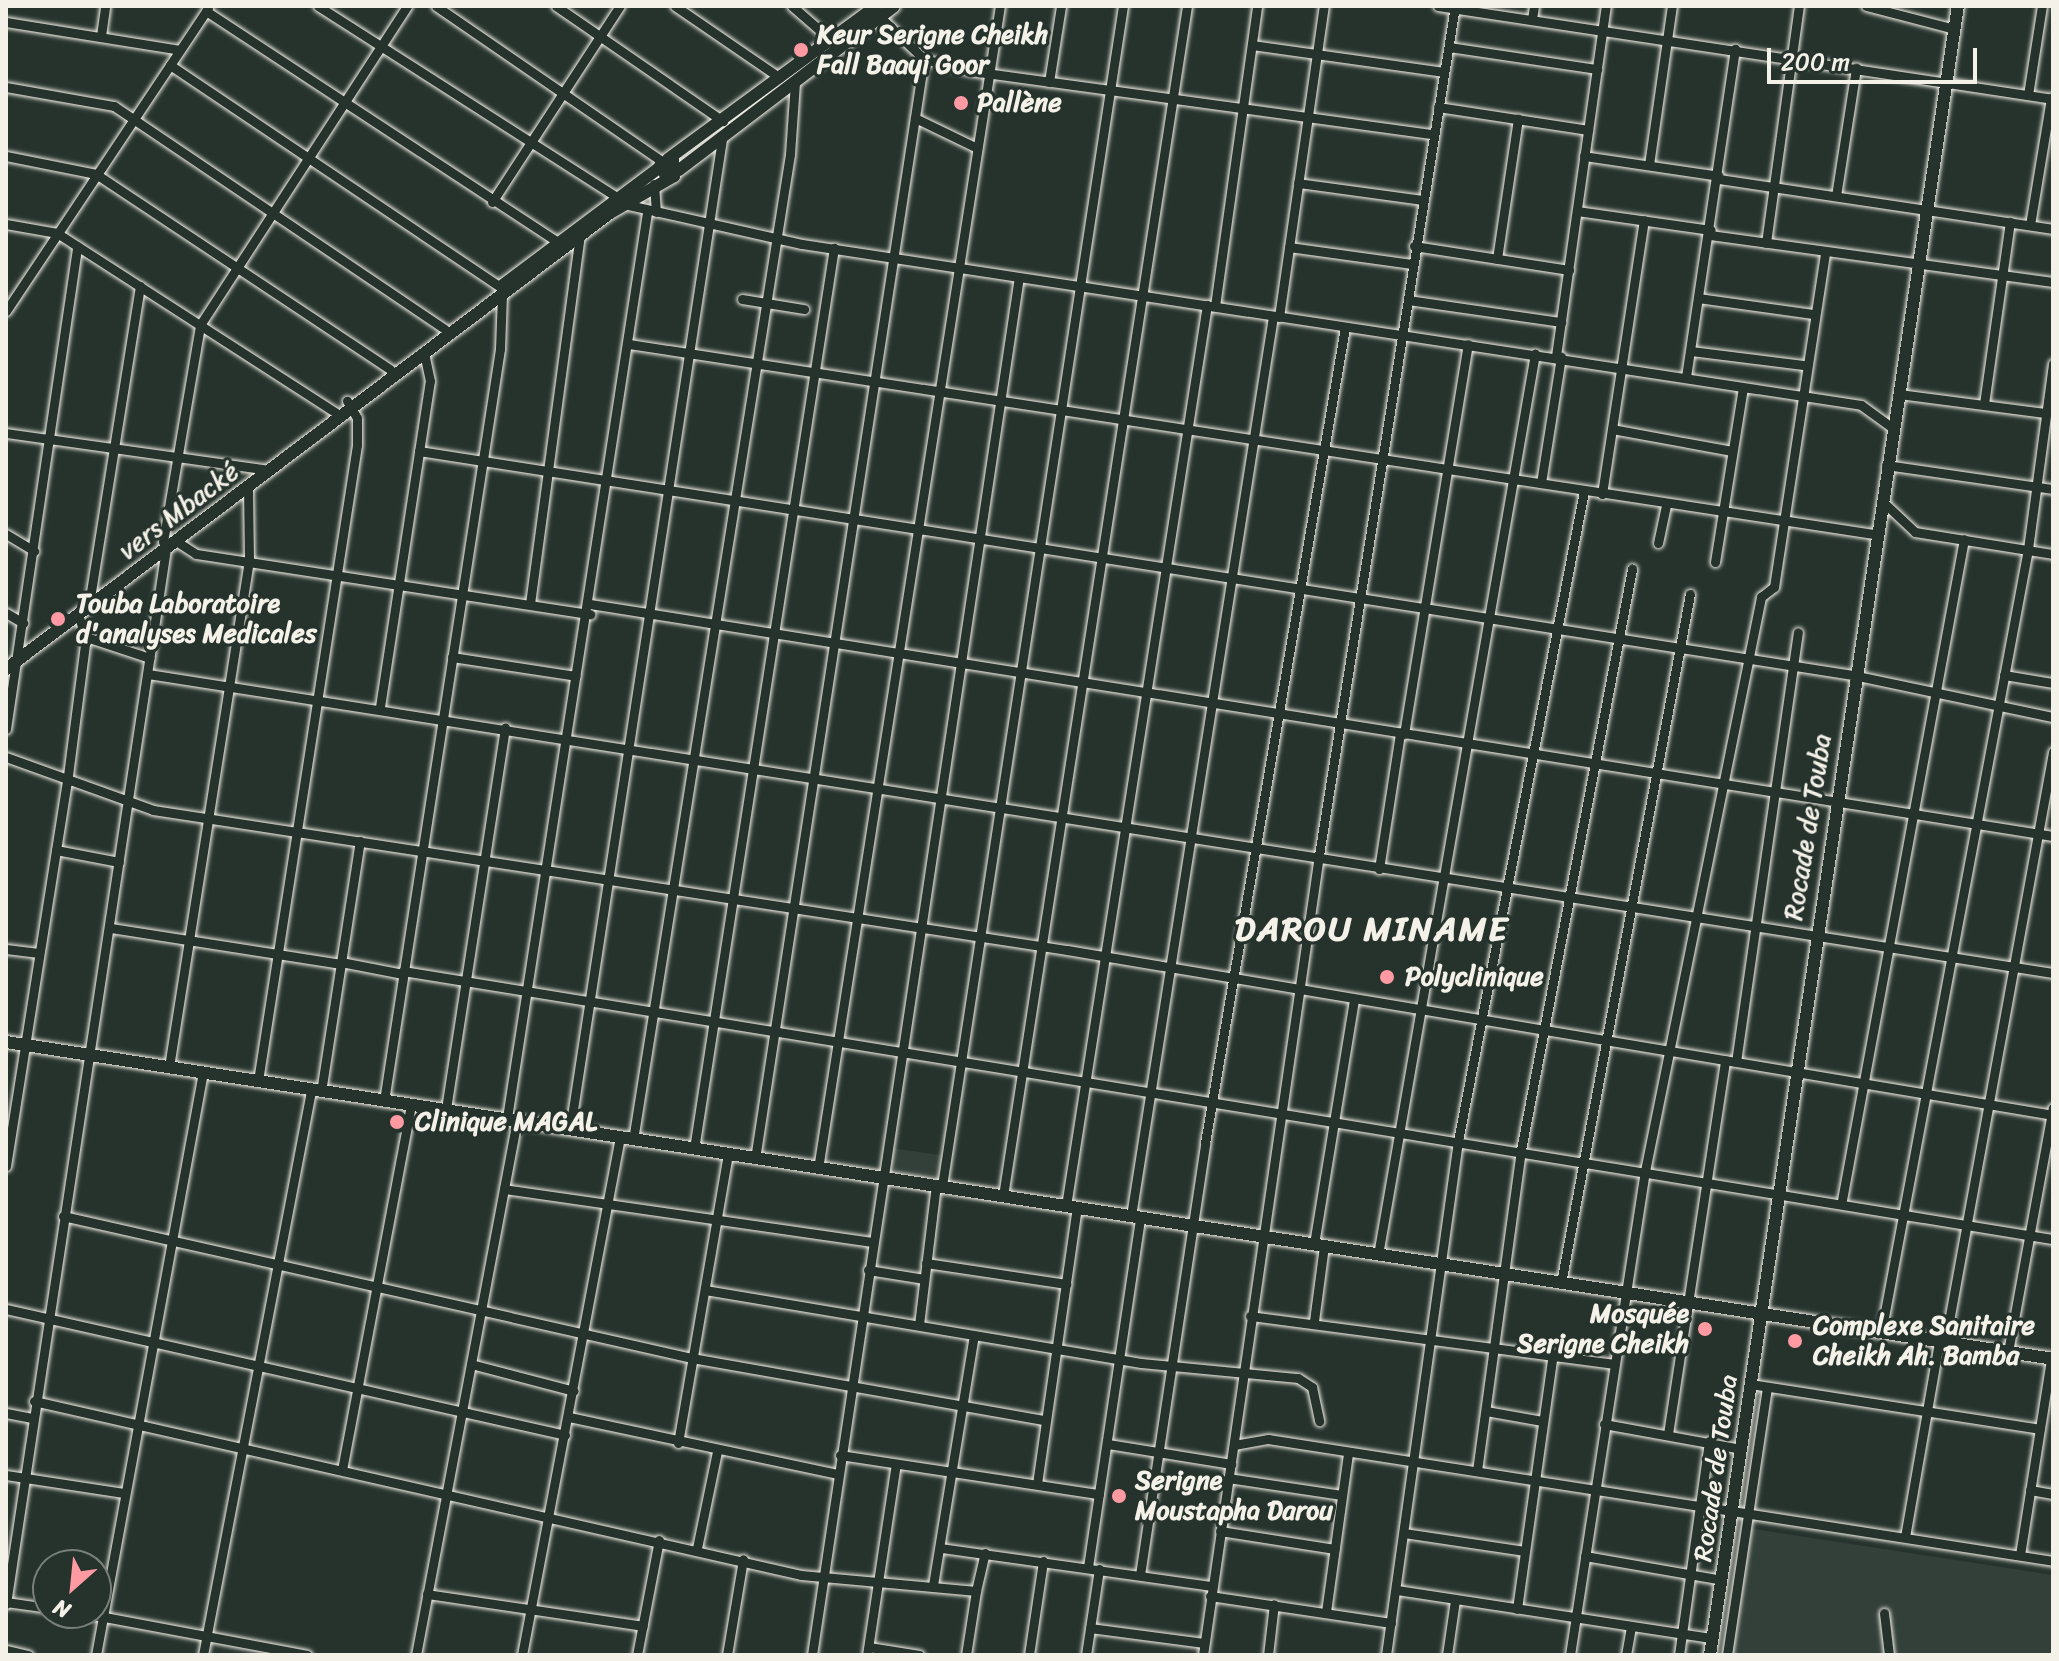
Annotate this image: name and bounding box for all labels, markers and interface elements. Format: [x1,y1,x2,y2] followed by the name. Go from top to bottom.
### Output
[817,19,1049,80] place label: Keur Serigne Cheikh Fall Baayi Goor
[1771,32,1981,82] scale bar
[792,41,810,59] marker: Keur Serigne Cheikh Fall Baayi Goor
[1781,41,1850,83] text: 200 m
[977,87,1061,119] place label: Pallène
[952,94,970,112] marker: Pallène
[113,456,245,566] street label: vers Mbacké
[76,588,317,650] place label: Touba Laboratoire d'analyses Medicales
[47,608,69,630] marker: Touba Laboratoire d'analyses Medicales
[1778,732,1838,922] street label: Rocade de Touba
[1235,910,1509,950] district label: DAROU MINAME
[1405,961,1544,993] place label: Polyclinique
[1376,966,1398,988] marker: Polyclinique
[415,1106,597,1138] place label: Clinique MAGAL
[386,1111,408,1133] marker: Clinique MAGAL
[1517,1298,1689,1360] place label: Mosquée Serigne Cheikh
[1813,1310,2036,1372] place label: Complexe Sanitaire Cheikh Ah. Bamba
[1696,1320,1714,1338] marker: Mosquée Serigne Cheikh
[1784,1330,1806,1352] marker: Complexe Sanitaire Cheikh Ah. Bamba
[1687,1373,1745,1563] street label: Rocade de Touba
[1135,1465,1333,1526] place label: Serigne Moustapha Darou
[1110,1487,1128,1505] marker: Serigne Moustapha Darou
[32,1549,112,1629] north arrow
[46,1588,77,1630] text: N

